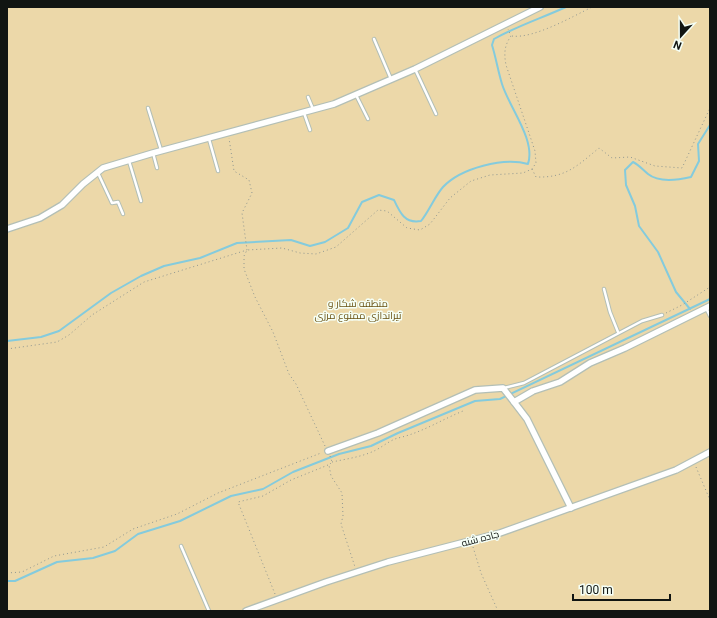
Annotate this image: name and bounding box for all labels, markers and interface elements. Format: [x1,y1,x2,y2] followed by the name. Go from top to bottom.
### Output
[661,16,701,56] north arrow
[671,37,684,52] text: N
[315,298,402,322] park label: منطقه شکار و تیراندازی ممنوع مرزی
[460,528,500,549] street label: جاده شنه
[573,576,670,602] scale bar
[579,583,613,597] text: 100 m

